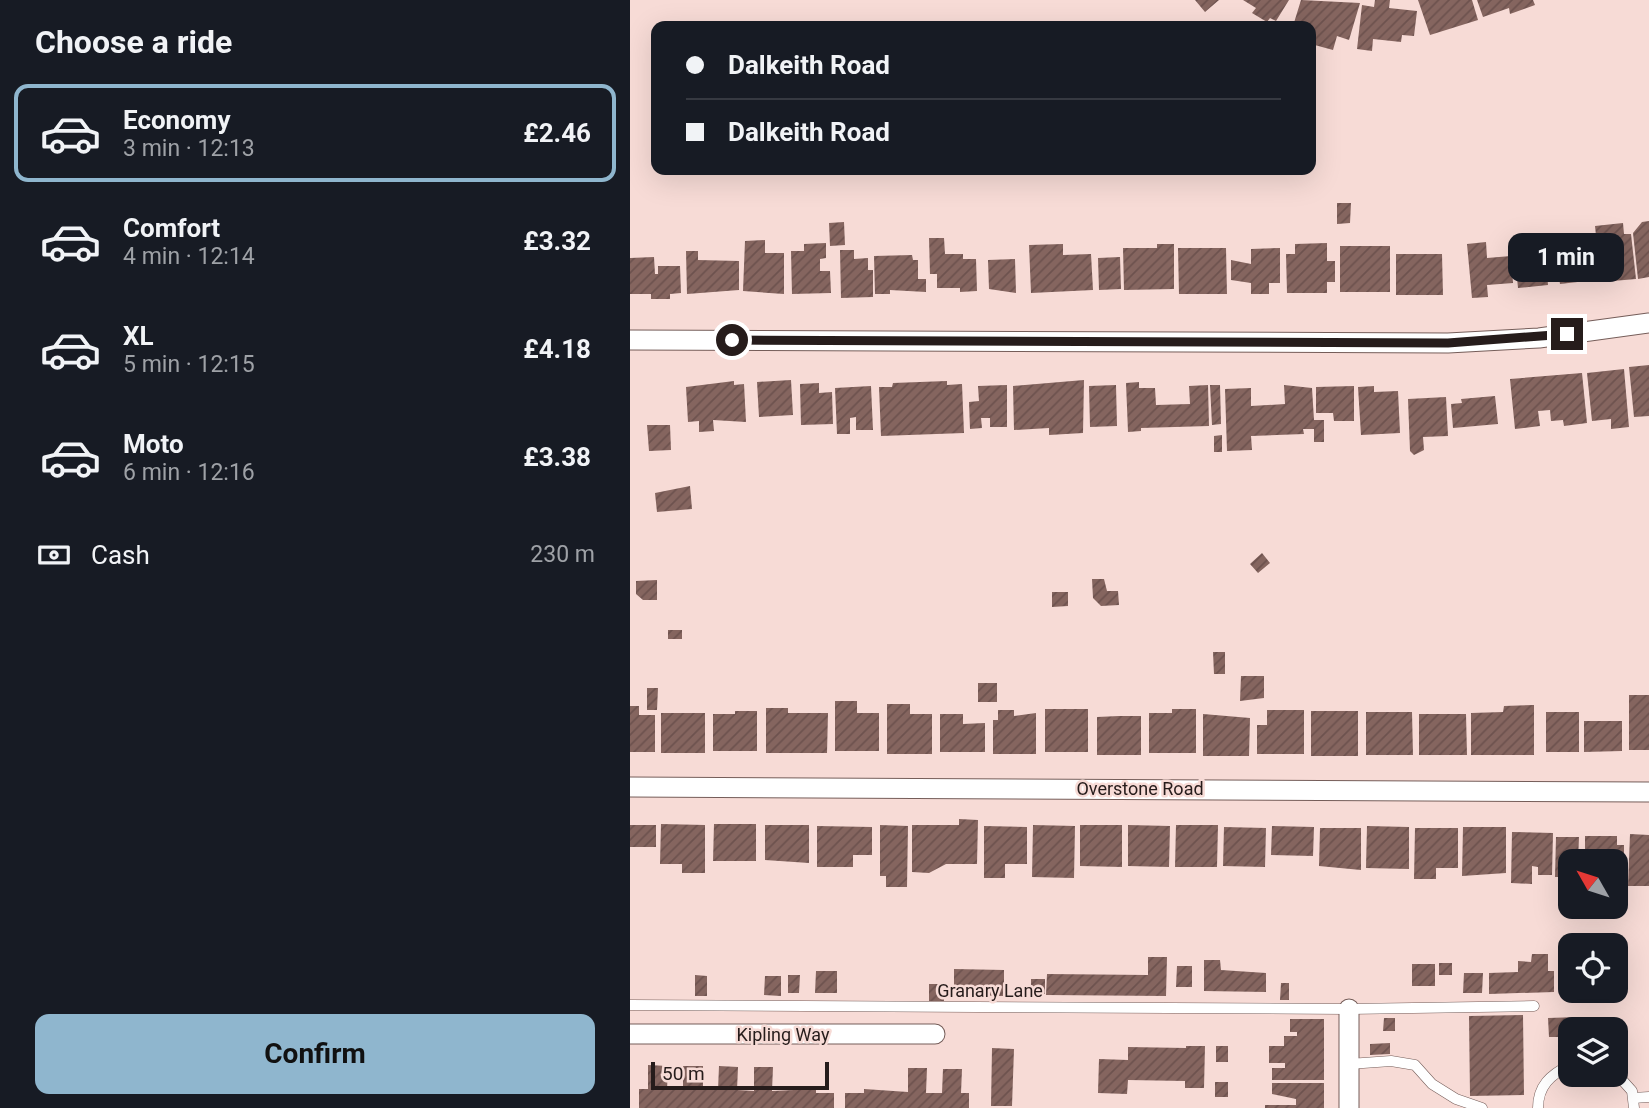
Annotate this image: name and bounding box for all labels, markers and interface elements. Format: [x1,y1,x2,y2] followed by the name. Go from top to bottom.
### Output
[35,23,232,61] text: Choose a ride
[728,50,890,80] text: Dalkeith Road
[39,102,102,165] icon: car
[123,105,230,135] text: Economy
[728,117,890,147] text: Dalkeith Road
[523,118,591,148] text: £2.46
[123,135,255,162] text: 3 min · 12:13
[39,210,102,273] icon: car
[123,213,220,243] text: Comfort
[523,226,591,256] text: £3.32
[1509,232,1625,282] callout: 1 min
[123,243,255,270] text: 4 min · 12:14
[1537,244,1595,271] text: 1 min
[39,318,102,381] icon: car
[1551,318,1583,350] route end
[123,321,154,351] text: XL
[716,324,748,356] route start
[523,334,591,364] text: £4.18
[123,351,255,378] text: 5 min · 12:15
[39,426,102,489] icon: car
[123,429,184,459] text: Moto
[523,442,591,472] text: £3.38
[123,459,255,486] text: 6 min · 12:16
[35,536,73,574] icon: cash
[91,540,150,570] text: Cash
[530,541,595,568] text: 230 m
[1076,778,1204,799] street label: Overstone Road
[1558,849,1628,919] north arrow
[1558,849,1628,1087] map controls
[1558,933,1628,1003] button: locate
[937,980,1043,1001] street label: Granary Lane
[35,1014,595,1094] button: Confirm
[1558,1017,1628,1087] button: layers
[737,1024,830,1045] street label: Kipling Way
[651,1059,830,1091] scale bar
[662,1062,705,1085] text: 50 m

